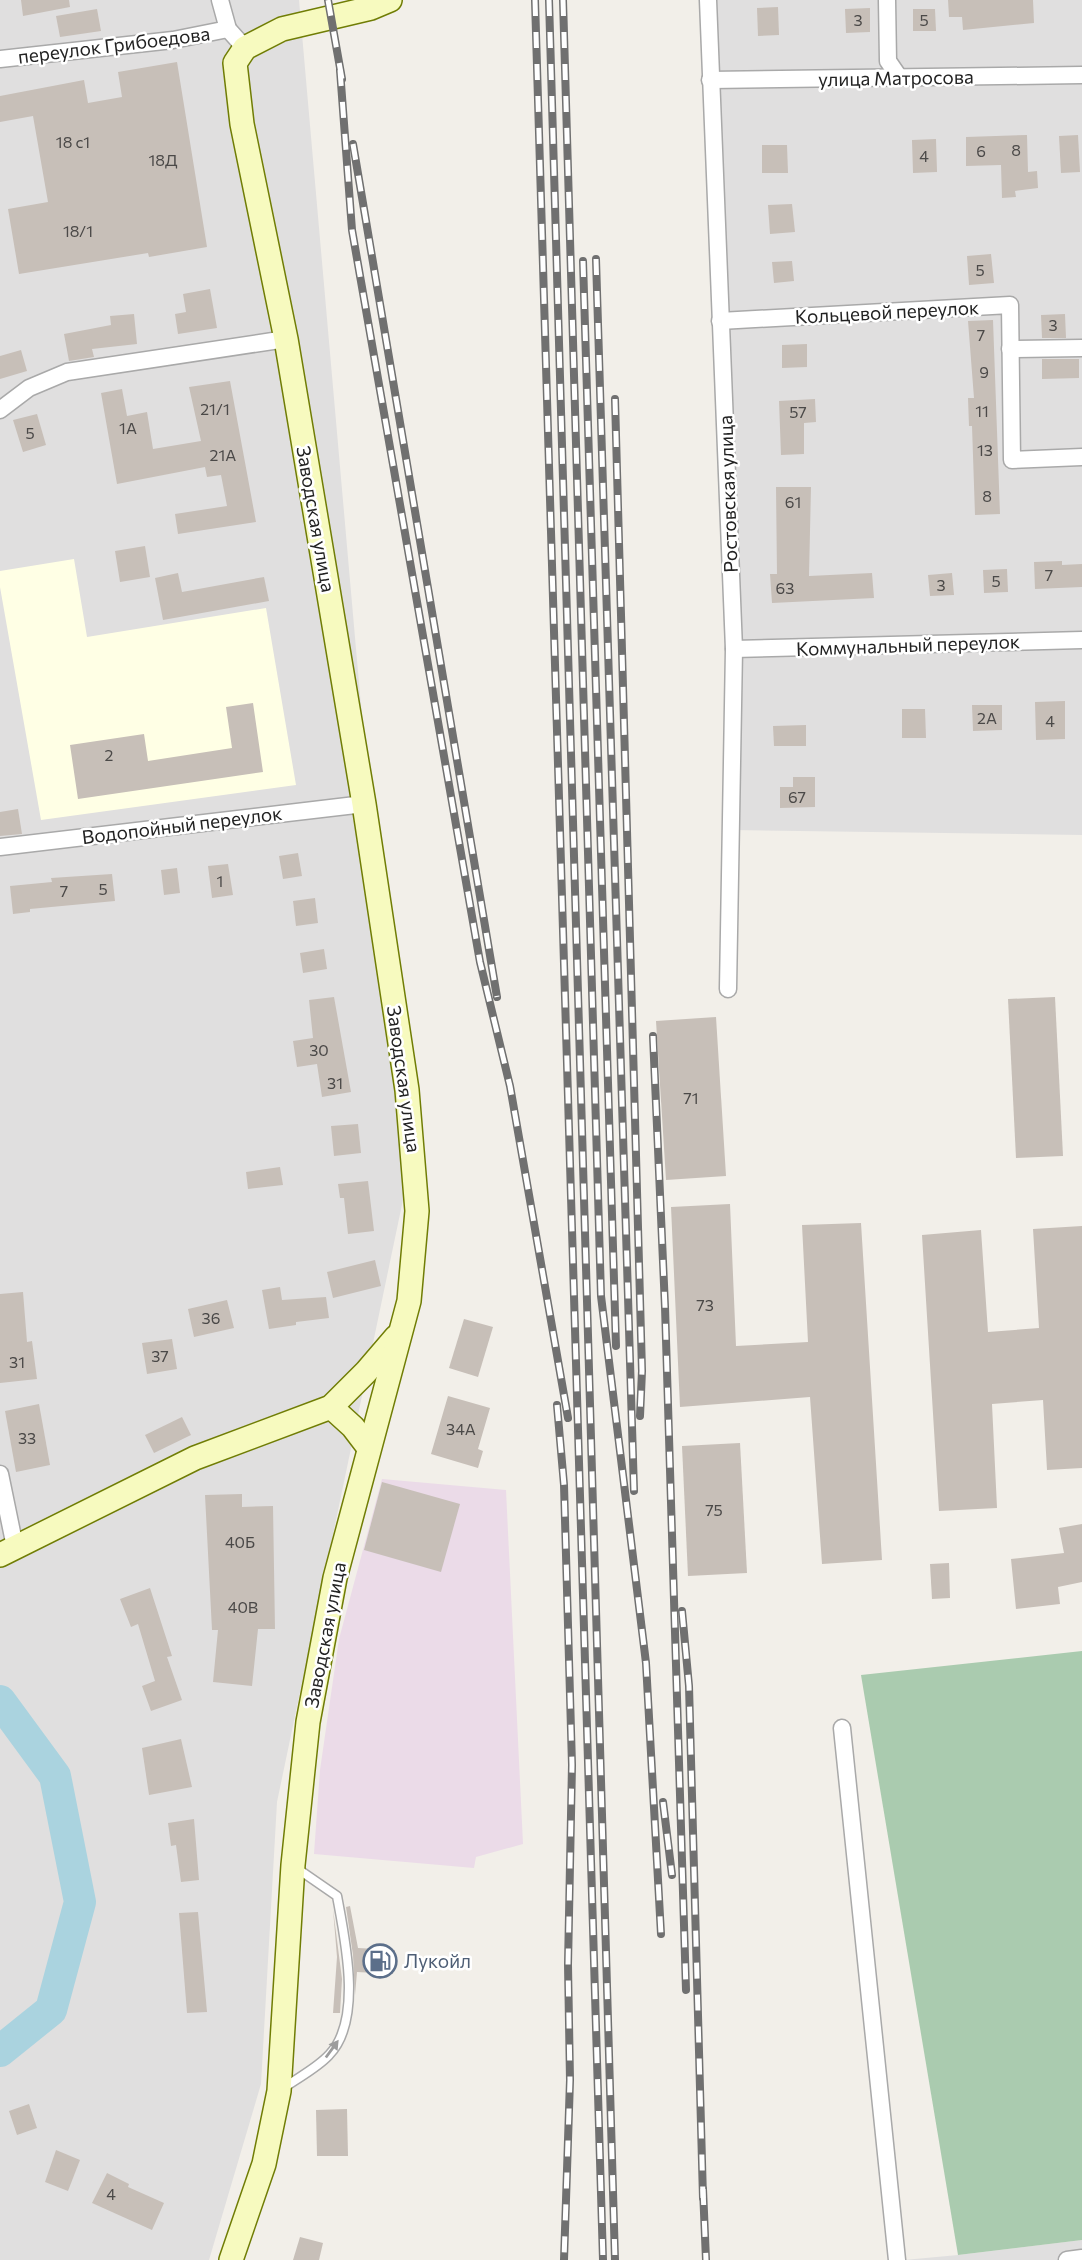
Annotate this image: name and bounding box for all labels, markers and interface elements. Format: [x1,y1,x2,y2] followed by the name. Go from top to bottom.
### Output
[853,10,863,29] house number: 3
[919,10,929,29] house number: 5
[16,21,211,68] street label: переулок Грибоедова
[818,65,974,90] street label: улица Матросова
[56,132,90,151] house number: 18 с1
[1011,140,1021,159] house number: 8
[976,141,986,160] house number: 6
[919,146,929,165] house number: 4
[148,150,178,169] house number: 18Д
[63,221,93,240] house number: 18/1
[975,260,985,279] house number: 5
[794,295,980,328] street label: Кольцевой переулок
[1048,315,1058,334] house number: 3
[977,325,985,344] house number: 7
[979,362,989,381] house number: 9
[200,399,230,418] house number: 21/1
[975,401,989,420] house number: 11
[789,402,807,421] house number: 57
[713,415,742,573] street label: Ростовская улица
[119,418,137,437] house number: 1А
[25,423,35,442] house number: 5
[977,440,993,459] house number: 13
[292,444,341,594] street label: Заводская улица
[210,445,236,464] house number: 21А
[982,486,992,505] house number: 8
[785,492,801,511] house number: 61
[1045,565,1053,584] house number: 7
[991,571,1001,590] house number: 5
[936,575,946,594] house number: 3
[776,578,794,597] house number: 63
[796,629,1020,660] street label: Коммунальный переулок
[977,708,997,727] house number: 2А
[1045,711,1055,730] house number: 4
[105,745,114,764] house number: 2
[788,787,806,806] house number: 67
[80,801,283,848] street label: Водопойный переулок
[217,871,223,890] house number: 1
[98,879,108,898] house number: 5
[60,881,68,900] house number: 7
[383,1004,426,1154] street label: Заводская улица
[309,1040,329,1059] house number: 30
[327,1073,343,1092] house number: 31
[683,1088,699,1107] house number: 71
[696,1295,714,1314] house number: 73
[202,1308,220,1327] house number: 36
[151,1346,169,1365] house number: 37
[9,1352,25,1371] house number: 31
[446,1419,476,1438] house number: 34А
[18,1428,36,1447] house number: 33
[705,1500,723,1519] house number: 75
[225,1532,255,1551] house number: 40Б
[299,1560,350,1710] street label: Заводская улица
[228,1597,258,1616] house number: 40В
[361,1942,399,1980] fuel station icon: Лукойл
[404,1949,471,1972] place label: Лукойл
[325,2039,339,2058] one-way arrow
[106,2184,116,2203] house number: 4

